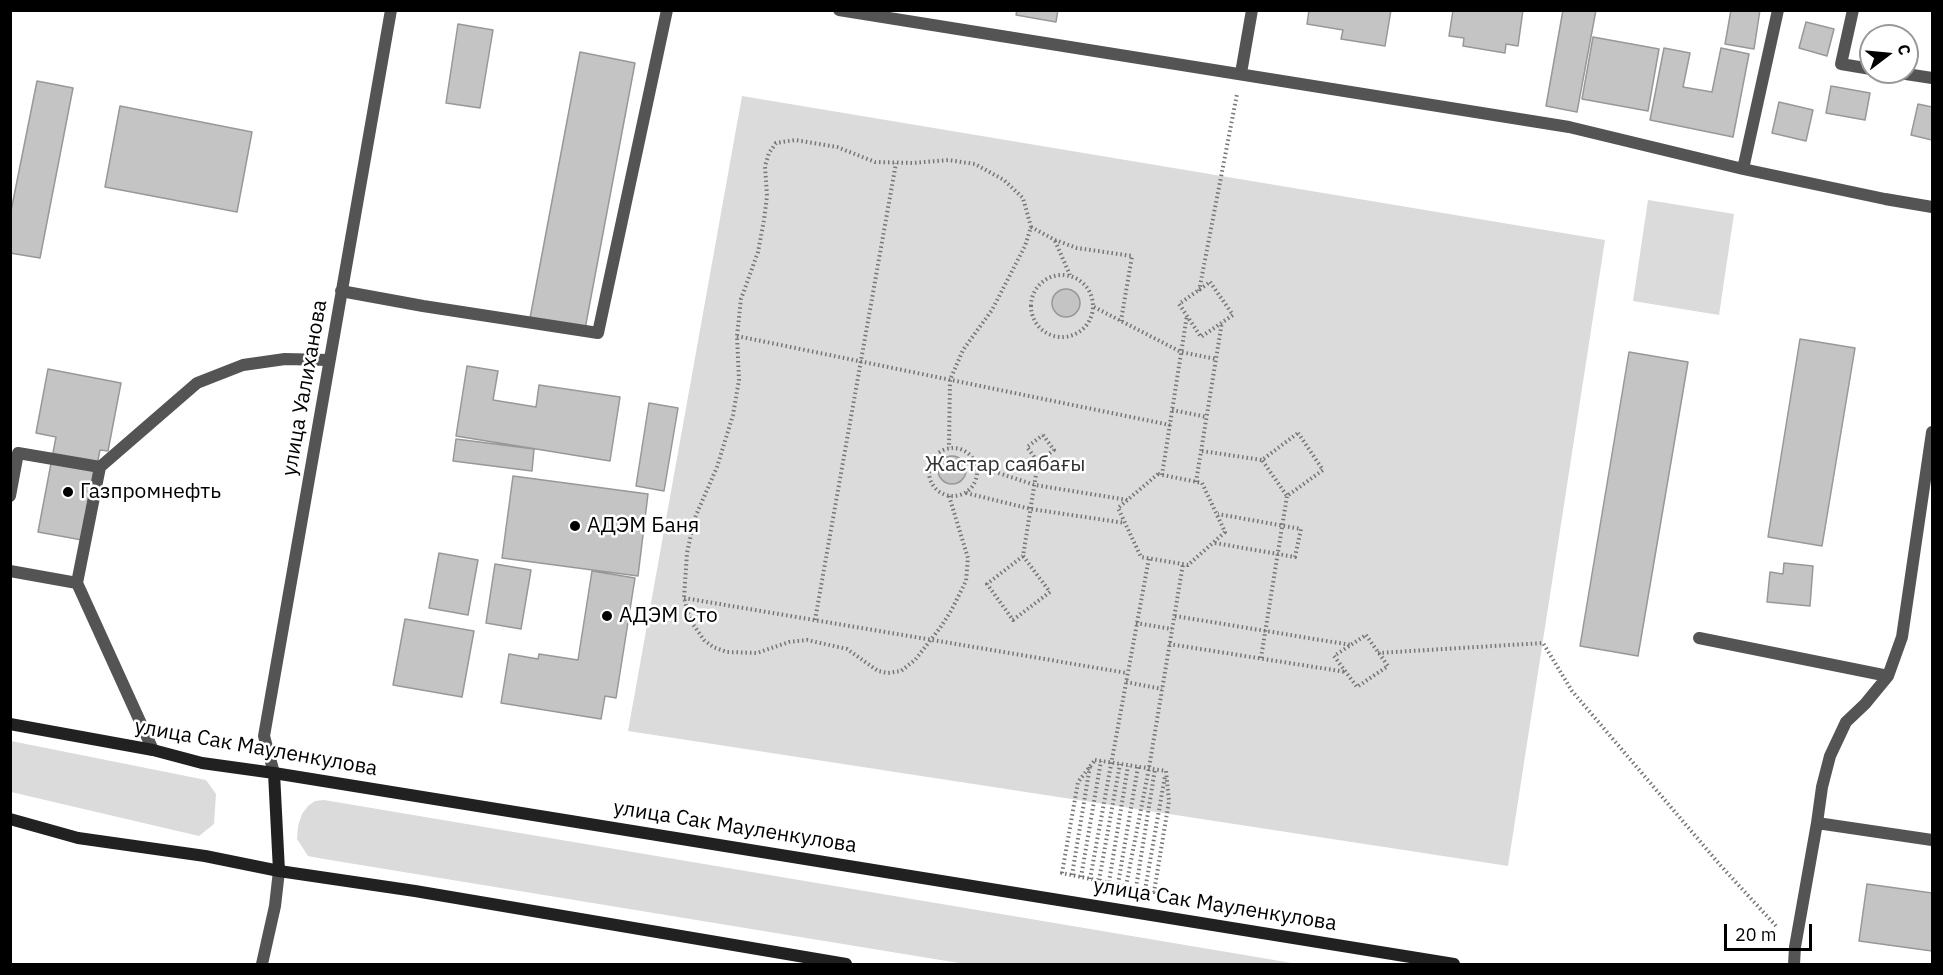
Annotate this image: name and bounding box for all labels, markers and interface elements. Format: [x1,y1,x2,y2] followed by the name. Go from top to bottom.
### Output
[1859,24,1919,84] north arrow
[1893,42,1915,57] text: С
[277,298,333,478] street label: улица Уалиханова
[924,452,1086,478] park label: Жастар саябағы
[80,479,221,505] place label: Газпромнефть
[61,485,75,499] marker: Газпромнефть
[587,513,699,539] place label: АДЭМ Баня
[568,519,582,533] marker: АДЭМ Баня
[619,603,718,629] place label: АДЭМ Сто
[600,609,614,623] marker: АДЭМ Сто
[133,714,379,782] street label: улица Сак Мауленкулова
[612,795,858,859] street label: улица Сак Мауленкулова
[1092,873,1338,937] street label: улица Сак Мауленкулова
[1727,912,1816,950] scale bar
[1735,923,1777,946] text: 20 m

